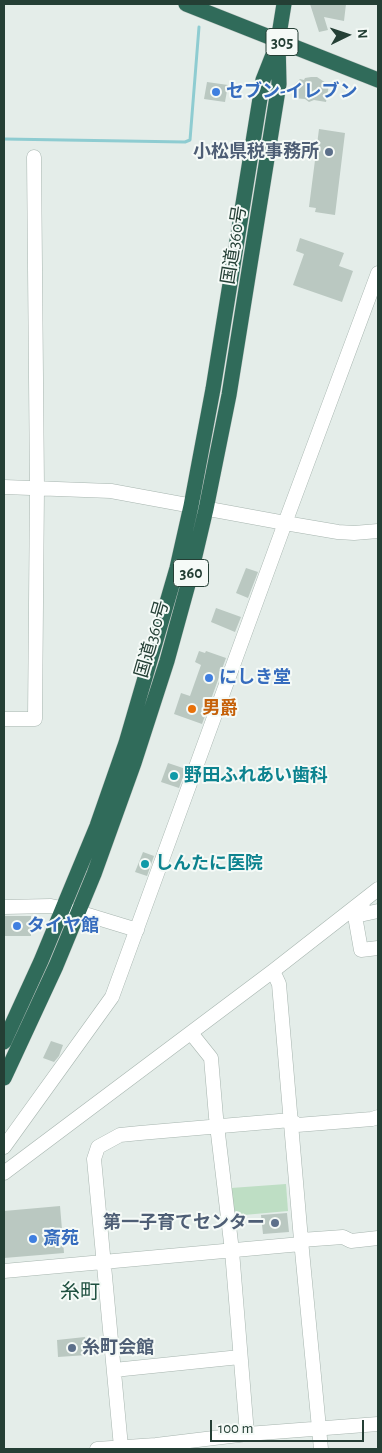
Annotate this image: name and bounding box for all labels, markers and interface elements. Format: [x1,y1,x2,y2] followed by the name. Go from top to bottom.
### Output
[322,10,372,60] north arrow
[266,28,298,56] road number: 305
[355,29,369,39] text: N
[226,81,357,103] place label: セブン-イレブン
[210,86,222,98] marker: セブン-イレブン
[193,141,319,163] place label: 小松県税事務所
[323,146,335,158] marker: 小松県税事務所
[217,204,251,286] street label: 国道360号
[174,560,208,586] road number: 360
[131,598,173,680] street label: 国道360号
[219,667,291,689] place label: にしき堂
[203,672,215,684] marker: にしき堂
[202,698,238,720] place label: 男爵
[186,703,198,715] marker: 男爵
[184,765,328,787] place label: 野田ふれあい歯科
[168,770,180,782] marker: 野田ふれあい歯科
[155,853,263,875] place label: しんたに医院
[139,858,151,870] marker: しんたに医院
[27,915,99,937] place label: タイヤ館
[11,920,23,932] marker: タイヤ館
[103,1212,265,1234] place label: 第一子育てセンター
[269,1217,281,1229] marker: 第一子育てセンター
[43,1228,79,1250] place label: 斎苑
[27,1233,39,1245] marker: 斎苑
[60,1280,100,1304] district label: 糸町
[82,1337,154,1359] place label: 糸町会館
[66,1342,78,1354] marker: 糸町会館
[212,1410,366,1442] scale bar
[218,1421,253,1436] text: 100 m

